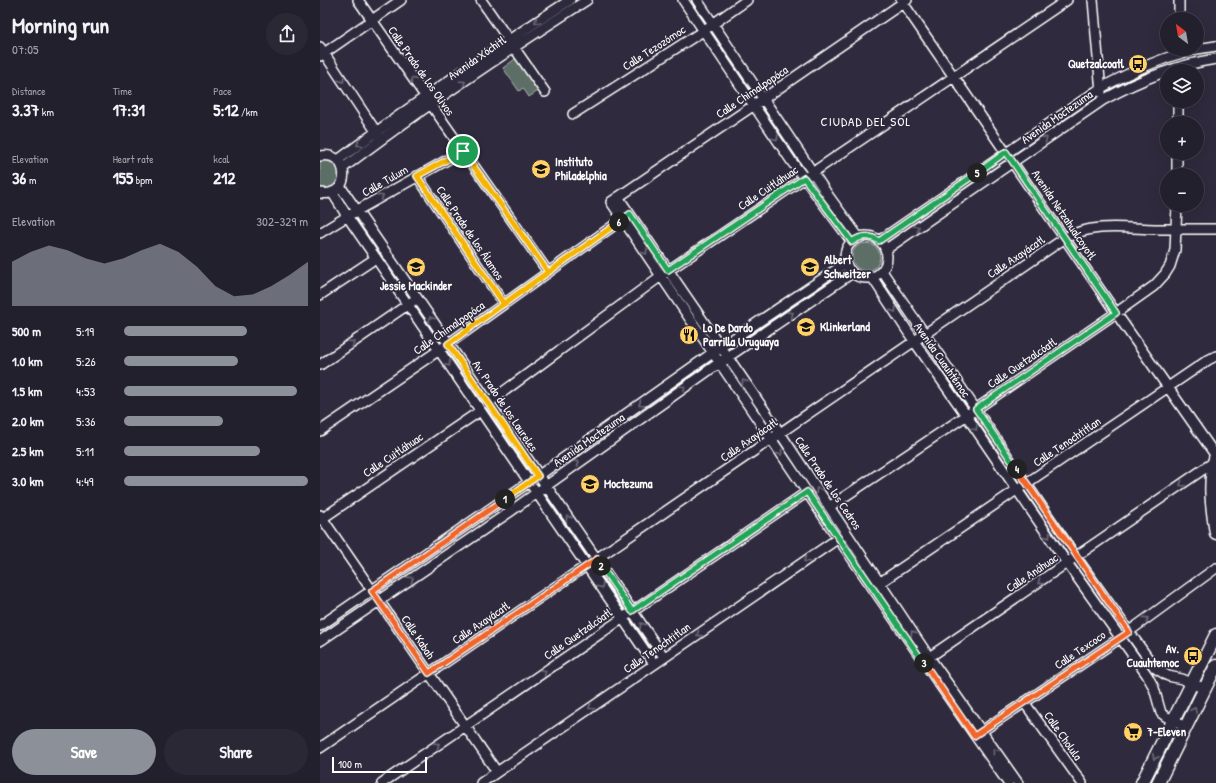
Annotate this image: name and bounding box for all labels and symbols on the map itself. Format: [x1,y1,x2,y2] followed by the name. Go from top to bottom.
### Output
[1160,12,1204,56] north arrow
[534,16,541,24] one-way arrow
[619,21,689,74] street label: Calle Tezozómoc
[384,23,459,119] street label: Calle Prado de los Olivos
[444,31,510,84] street label: Avenida Xóchitl
[1127,53,1149,75] bus stop icon: Quetzalcoatl
[1068,55,1125,72] place label: Quetzalcoatl
[712,61,791,122] street label: Calle Chimalpopóca
[337,76,344,83] one-way arrow
[410,77,418,84] one-way arrow
[458,81,465,88] one-way arrow
[1017,85,1096,148] street label: Avenida Moctezuma
[821,112,911,130] district label: CIUDAD DEL SOL
[446,134,480,168] pin
[771,134,779,141] one-way arrow
[1040,137,1047,144] one-way arrow
[356,139,363,147] one-way arrow
[555,153,607,185] place label: Instituto Philadelphia
[530,158,552,180] school or university icon: Instituto Philadelphia
[359,161,411,201] street label: Calle Tulum
[734,161,801,214] street label: Calle Cuitláhuac
[967,163,987,183] pin: 5
[1028,166,1101,264] street label: Avenida Netzahualcoyotl
[433,182,509,284] street label: Calle Prado de los Álamos
[377,194,384,201] one-way arrow
[609,212,629,232] pin: 6
[913,226,920,233] one-way arrow
[983,231,1049,282] street label: Calle Axayácatl
[640,247,647,254] one-way arrow
[824,251,871,282] place label: Albert Schweitzer
[405,256,427,278] school or university icon: Jessie Mackinder
[799,256,821,278] school or university icon: Albert Schweitzer
[380,277,453,294] place label: Jessie Mackinder
[410,296,488,359] street label: Calle Chimalpopóca
[889,305,896,312] one-way arrow
[786,312,793,319] one-way arrow
[428,316,436,323] one-way arrow
[795,316,817,338] school or university icon: Klinkerland
[820,318,870,335] place label: Klinkerland
[703,319,779,351] place label: Lo De Dardo Parrilla Uruguaya
[910,319,975,401] street label: Avenida Cuauhtémoc
[678,324,700,346] restaurant icon: Lo De Dardo Parrilla Uruguaya
[984,333,1060,392] street label: Calle Quetzalcóatl
[348,340,355,348] one-way arrow
[468,357,543,455] street label: Av. Prado de los Laureles
[443,359,450,366] one-way arrow
[742,380,749,387] one-way arrow
[679,386,686,393] one-way arrow
[638,399,645,406] one-way arrow
[549,408,628,471] street label: Avenida Moctezuma
[717,413,781,466] street label: Calle Axayácatl
[1029,413,1104,471] street label: Calle Tenochtitlan
[970,424,978,431] one-way arrow
[359,428,426,481] street label: Calle Cuitláhuac
[791,433,866,533] street label: Calle Prado de los Cedros
[775,448,782,455] one-way arrow
[1007,459,1027,479] pin: 4
[573,461,580,468] one-way arrow
[579,473,601,495] school or university icon: Moctezuma
[604,475,653,492] place label: Moctezuma
[1179,479,1186,487] one-way arrow
[815,487,823,494] one-way arrow
[495,489,515,509] pin: 1
[565,515,573,522] one-way arrow
[1043,531,1050,538] one-way arrow
[1002,549,1061,596] street label: Calle Anáhuac
[803,555,810,562] one-way arrow
[591,556,611,576] pin: 2
[407,577,414,584] one-way arrow
[1037,577,1044,585] one-way arrow
[596,582,604,589] one-way arrow
[448,597,514,648] street label: Calle Axayácatl
[540,603,616,664] street label: Calle Quetzalcóatl
[397,611,439,662] street label: Calle Kabah
[1141,617,1148,624] one-way arrow
[620,618,694,677] street label: Calle Tenochtitlan
[639,622,647,629] one-way arrow
[1051,626,1109,673] street label: Calle Texcoco
[696,629,703,636] one-way arrow
[910,630,918,637] one-way arrow
[1127,640,1179,671] place label: Av. Cuauhtemoc
[1182,645,1204,667] bus stop icon: Av. Cuauhtemoc
[914,653,934,673] pin: 3
[540,670,547,677] one-way arrow
[589,702,596,709] one-way arrow
[1189,707,1197,715] one-way arrow
[1040,708,1087,764] street label: Calle Cholula
[1122,721,1144,743] supermarket icon: 7-Eleven
[1146,723,1187,740] place label: 7-Eleven
[433,742,440,750] one-way arrow
[993,749,1000,756] one-way arrow
[1152,753,1160,761] one-way arrow
[332,755,427,774] scale bar

